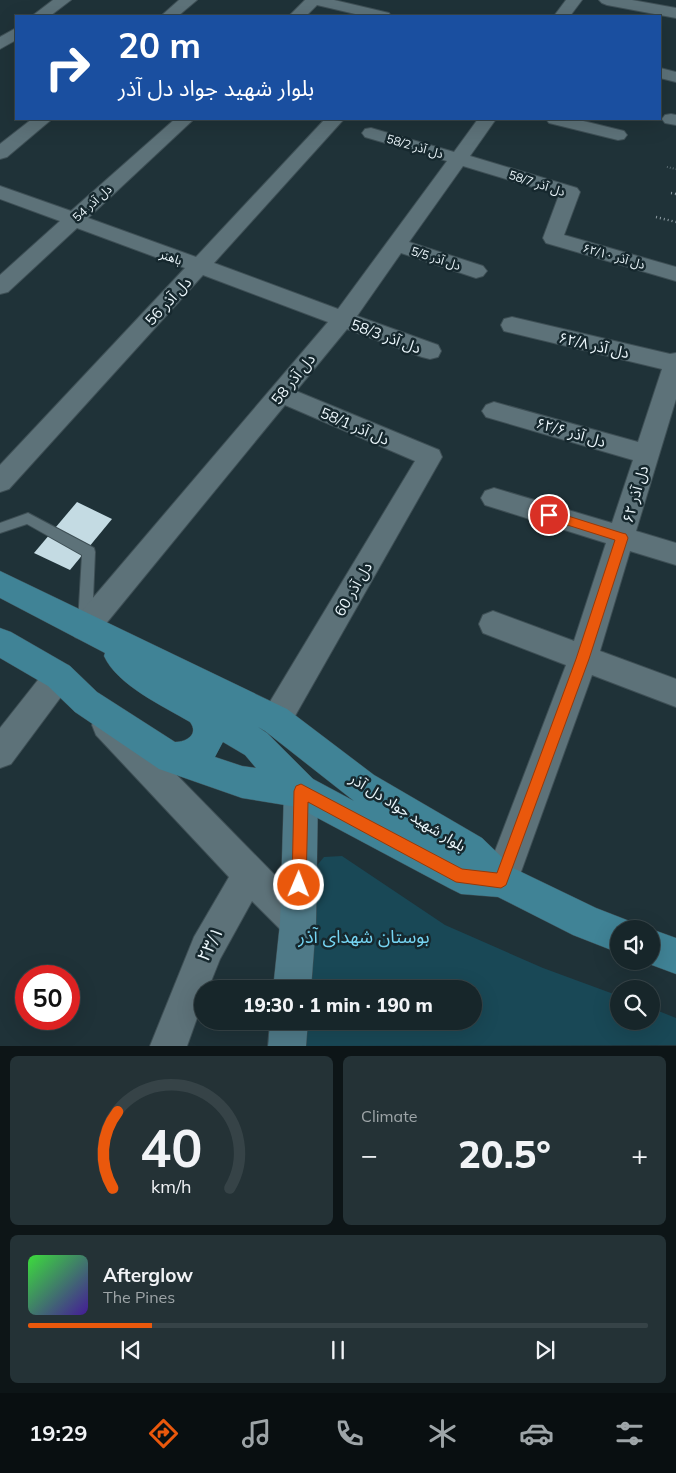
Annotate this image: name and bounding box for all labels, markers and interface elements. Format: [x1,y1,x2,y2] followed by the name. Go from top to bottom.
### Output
[118,23,201,67] text: 20 m
[35,35,100,100] icon: right
[118,74,314,102] text: بلوار شهید جواد دل آذر
[385,131,445,161] street label: دل آذر 58/2
[507,167,567,199] street label: دل آذر 58/7
[69,181,115,225] street label: دل آذر 54
[581,240,647,272] street label: دل آذر ۶۲/۱۰
[409,243,463,273] street label: دل آذر 5/5
[157,246,184,268] street label: باهنر
[141,273,195,329] street label: دل آذر 56
[348,315,424,357] street label: دل آذر 58/3
[557,328,631,362] street label: دل آذر ۶۲/۸
[267,350,319,408] street label: دل آذر 58
[318,403,392,449] street label: دل آذر 58/1
[534,413,608,451] street label: دل آذر ۶۲/۶
[618,463,652,525] street label: دل آذر ۶۲
[528,494,570,536] pin
[535,501,563,529] icon: arrive
[330,558,376,620] street label: دل آذر 60
[345,768,470,855] street label: بلوار شهید جواد دل آذر
[272,858,324,910] position arrow
[610,920,660,1030] map controls
[610,920,660,970] button: sound
[192,923,228,965] street label: ۲۳/۱
[297,925,430,948] park label: بوستان شهدای آذر
[15,965,80,1030] speed limit sign: 50
[610,980,660,1030] button: search
[243,993,433,1017] text: 19:30 · 1 min · 190 m
[361,1106,417,1126] text: Climate
[140,1115,203,1180] text: 40
[458,1130,551,1178] text: 20.5°
[361,1137,378,1172] text: −
[631,1137,648,1172] text: +
[151,1175,192,1197] text: km/h
[103,1263,193,1287] text: Afterglow
[103,1287,175,1307] text: The Pines
[117,1336,145,1364] icon: previous
[324,1336,352,1364] icon: pause
[531,1336,559,1364] icon: next
[146,1416,181,1451] icon: directions
[239,1416,274,1451] icon: music
[332,1416,367,1451] icon: phone
[425,1416,460,1451] icon: climate
[519,1416,554,1451] icon: car
[612,1416,647,1451] icon: filters
[29,1419,87,1447] text: 19:29

